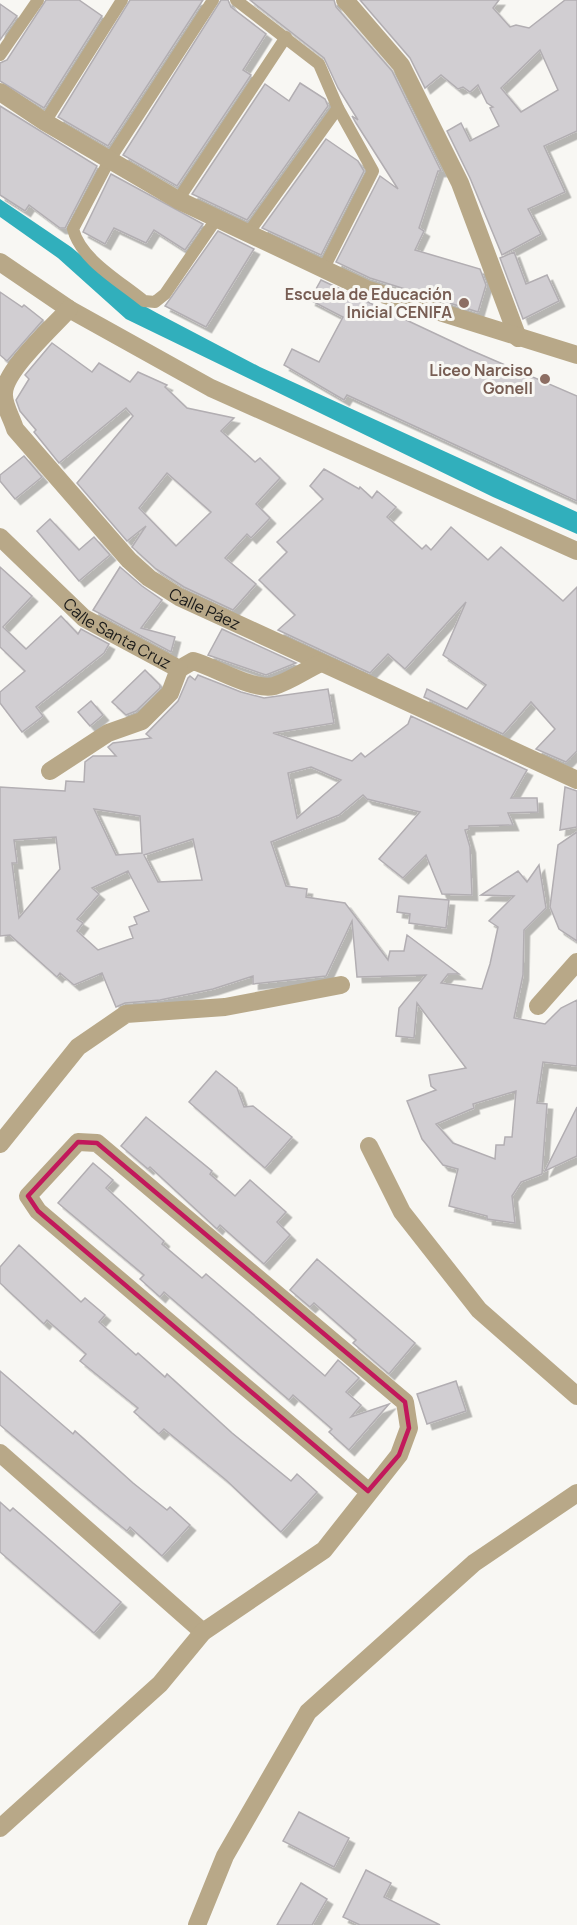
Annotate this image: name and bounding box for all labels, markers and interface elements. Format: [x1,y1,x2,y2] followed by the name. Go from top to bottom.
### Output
[285,283,452,323] place label: Escuela de Educación Inicial CENIFA
[457,296,471,310] marker: Escuela de Educación Inicial CENIFA
[429,359,533,399] place label: Liceo Narciso Gonell
[538,372,552,386] marker: Liceo Narciso Gonell
[165,582,244,635] street label: Calle Páez
[58,593,175,674] street label: Calle Santa Cruz

